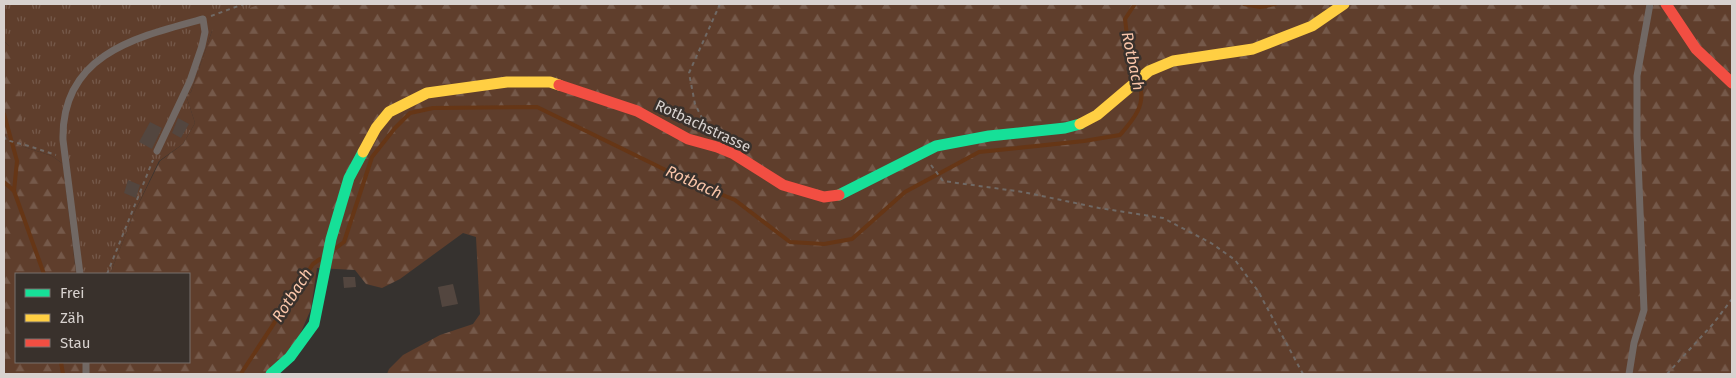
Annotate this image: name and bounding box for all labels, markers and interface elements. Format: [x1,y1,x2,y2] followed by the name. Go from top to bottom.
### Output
[1118,30,1148,92] water label: Rotbach
[652,96,754,156] street label: Rotbachstrasse
[663,161,725,203] water label: Rotbach
[268,265,316,325] water label: Rotbach
[15,273,190,363] legend
[60,284,85,302] text: Frei
[60,309,85,327] text: Zäh
[60,334,90,352] text: Stau

